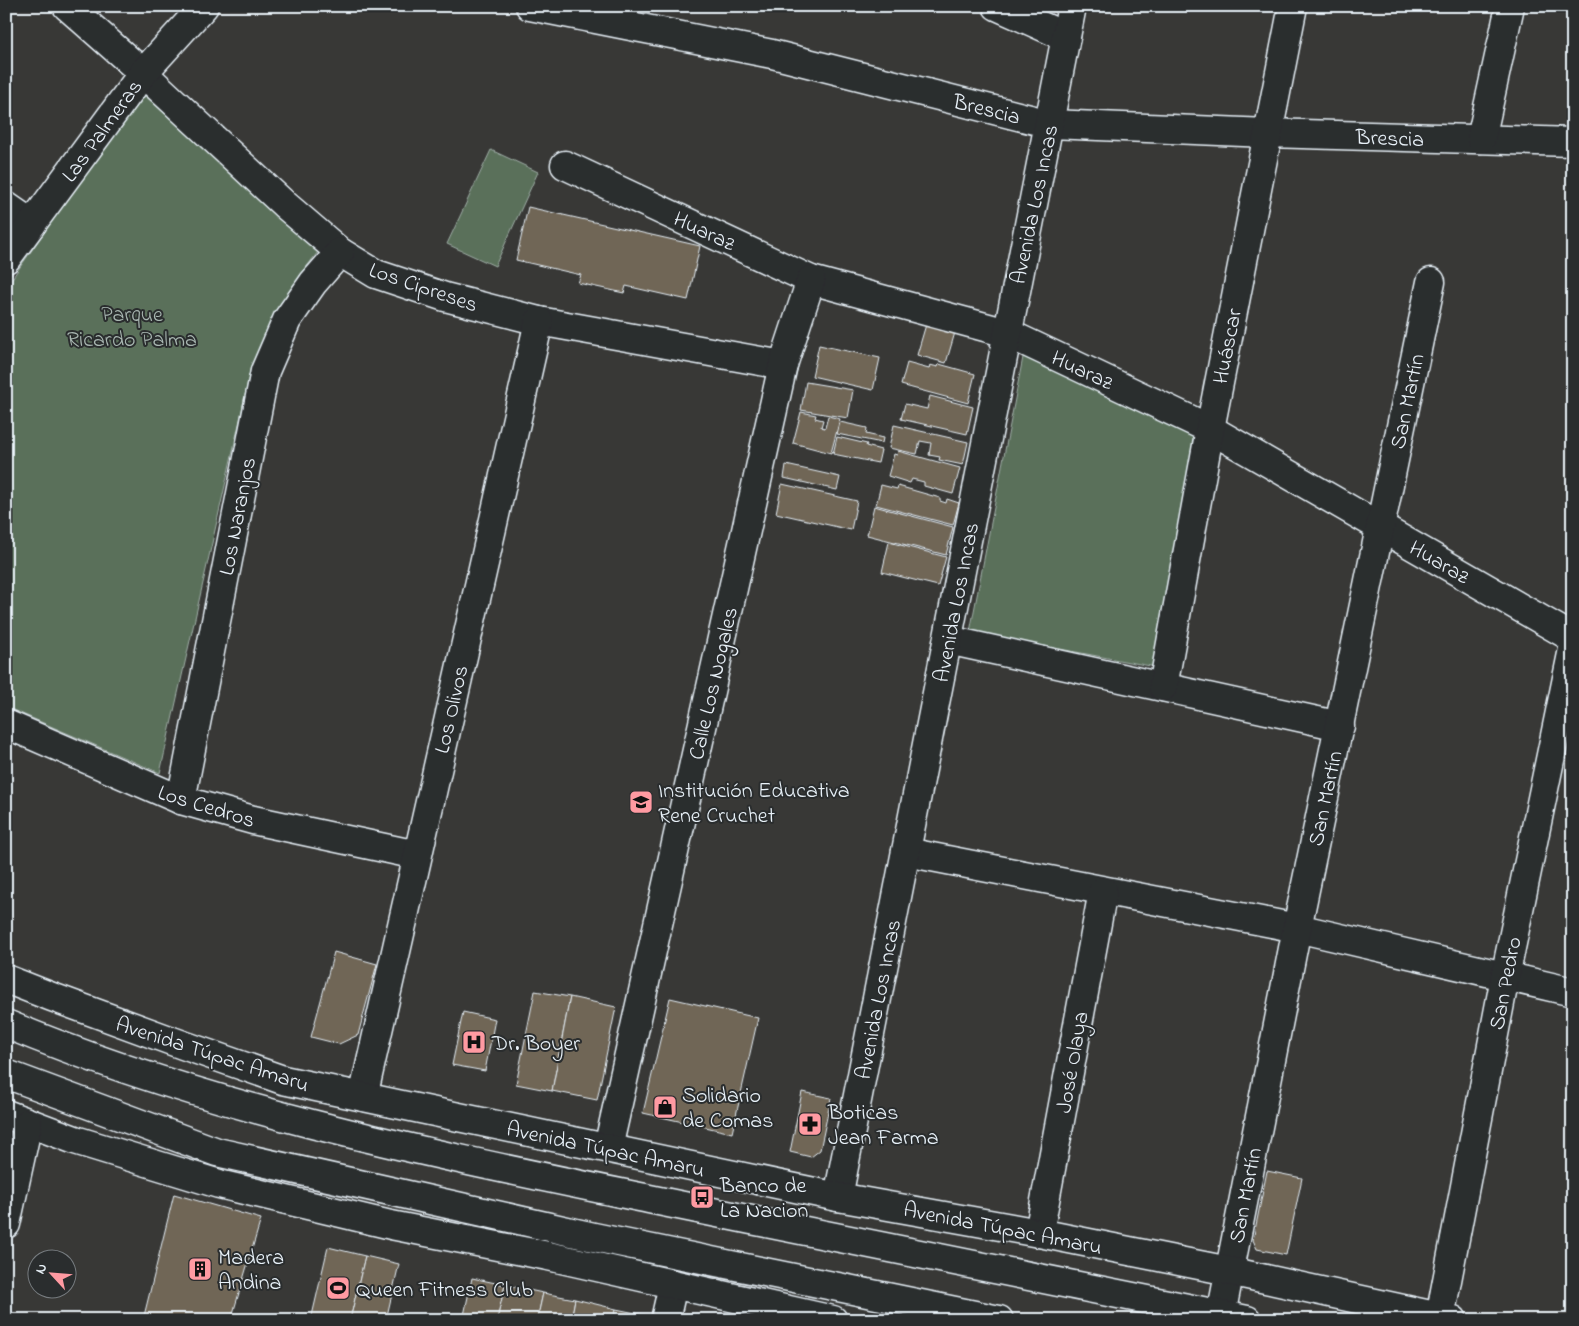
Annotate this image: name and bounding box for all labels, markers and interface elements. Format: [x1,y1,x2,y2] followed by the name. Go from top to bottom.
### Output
[55,74,152,190] street label: Las Palmeras
[948,87,1023,135] street label: Brescia
[1003,122,1068,287] street label: Avenida Los Incas
[1354,123,1425,157] street label: Brescia
[667,204,741,261] street label: Huaraz
[364,255,482,322] street label: Los Cipreses
[67,300,197,357] park label: Parque Ricardo Palma
[1206,306,1252,387] street label: Huáscar
[1045,343,1119,400] street label: Huaraz
[1383,351,1435,452] street label: San Martín
[212,455,266,578] street label: Los Naranjos
[927,520,989,685] street label: Avenida Los Incas
[1402,533,1475,594] street label: Huaraz
[682,604,749,763] street label: Calle Los Nogales
[427,662,479,757] street label: Los Olivos
[1301,748,1353,849] street label: San Martín
[658,776,850,833] place label: Institución Educativa Rene Cruchet
[154,778,259,838] street label: Los Cedros
[628,789,654,815] school or university icon: Institución Educativa Rene Cruchet
[849,917,911,1082] street label: Avenida Los Incas
[1482,934,1532,1033] street label: San Pedro
[111,1009,313,1102] street label: Avenida Túpac Amaru
[1049,1009,1100,1116] street label: José Olaya
[461,1029,487,1055] hospital icon: Dr. Boyer
[491,1029,580,1062] place label: Dr. Boyer
[682,1081,773,1138] place label: Solidario de Comas
[652,1094,678,1120] shop icon: Solidario de Comas
[827,1098,939,1155] place label: Boticas Jean Farma
[797,1111,823,1137] pharmacy icon: Boticas Jean Farma
[503,1114,707,1188] street label: Avenida Túpac Amaru
[1222,1145,1272,1246] street label: San Martín
[719,1171,808,1228] place label: Banco de La Nacion
[689,1184,715,1210] bus stop icon: Banco de La Nacion
[900,1195,1105,1265] street label: Avenida Túpac Amaru
[218,1243,284,1300] place label: Madera Andina
[28,1248,78,1298] north arrow
[187,1256,213,1282] building icon: Madera Andina
[30,1260,53,1278] text: N
[325,1275,351,1301] sports icon: Queen Fitness Club
[356,1275,533,1307] place label: Queen Fitness Club

